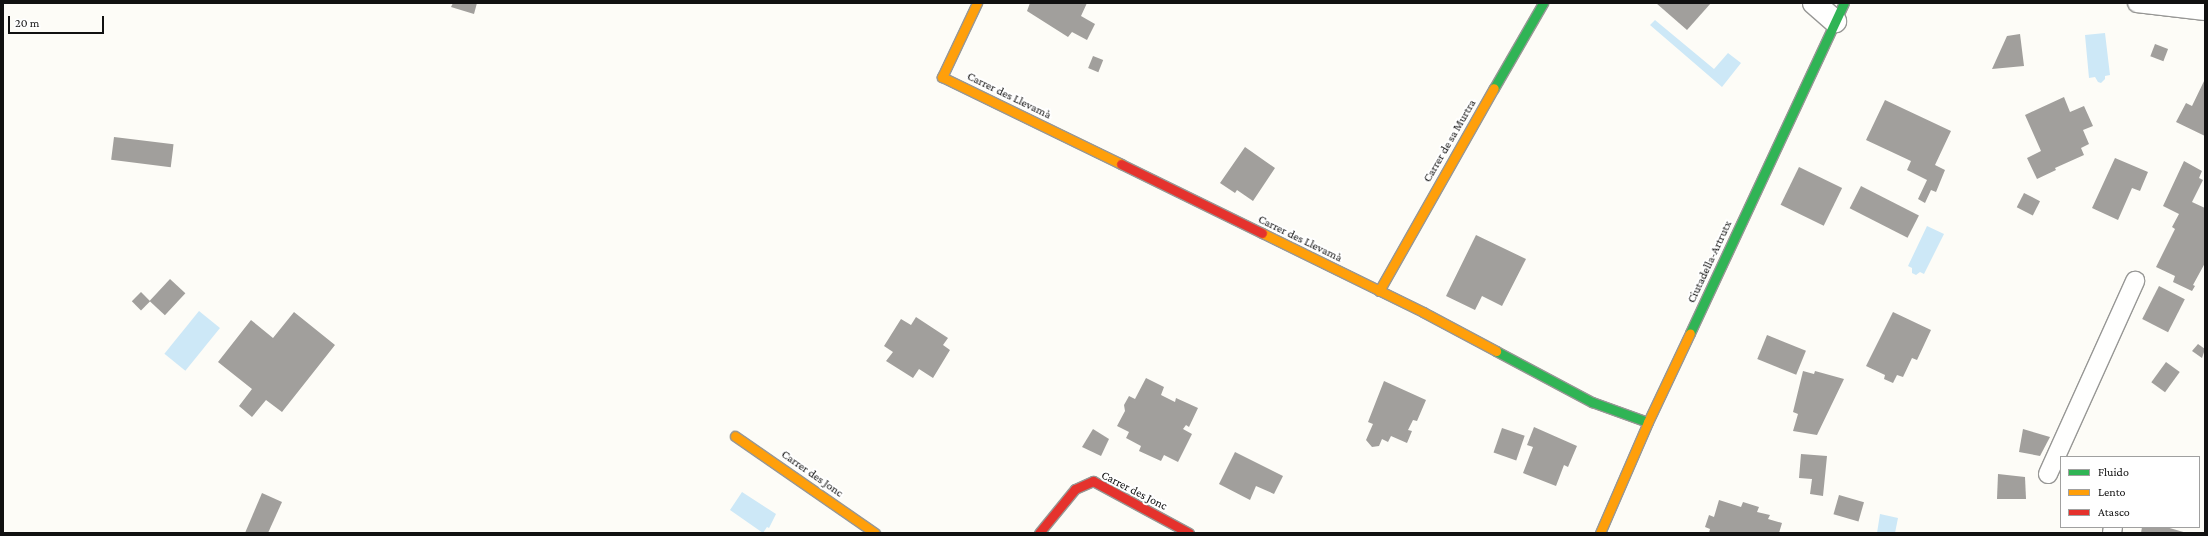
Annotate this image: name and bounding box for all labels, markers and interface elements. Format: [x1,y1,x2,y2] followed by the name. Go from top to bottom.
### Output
[10,8,106,34] scale bar
[15,16,39,30] text: 20 m
[965,69,1053,123] street label: Carrer des Llevamà
[1420,97,1480,185] street label: Carrer de sa Murtra
[1256,212,1344,266] street label: Carrer des Llevamà
[1685,219,1735,305] street label: Ciutadella-Artrutx
[778,447,846,501] street label: Carrer des Jonc
[2060,456,2200,528] legend
[2098,465,2129,479] text: Fluido
[1099,468,1169,514] street label: Carrer des Jonc
[2098,485,2126,499] text: Lento
[2098,505,2130,519] text: Atasco

